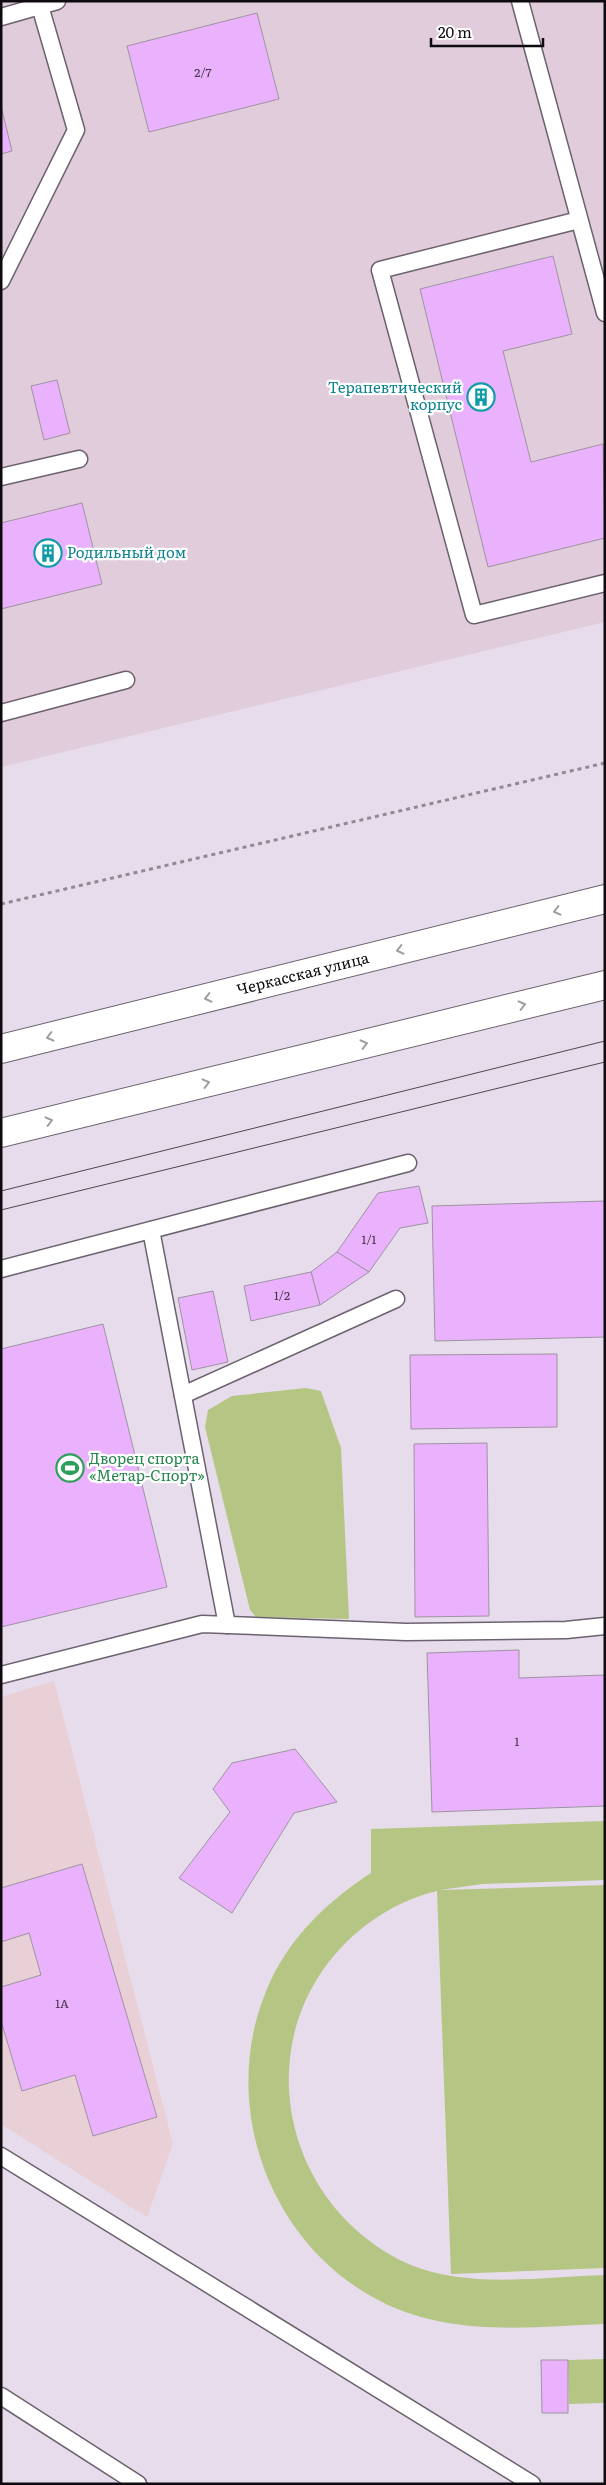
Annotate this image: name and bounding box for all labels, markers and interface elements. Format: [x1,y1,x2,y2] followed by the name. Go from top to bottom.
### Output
[431,15,544,47] scale bar
[438,20,472,43] text: 20 m
[194,63,212,81] house number: 2/7
[328,375,463,415] place label: Терапевтический корпус
[466,382,496,412] building icon: Терапевтический корпус
[33,538,63,568] building icon: Родильный дом
[67,540,186,563] place label: Родильный дом
[553,905,562,916] one-way arrow
[395,944,404,955] one-way arrow
[234,945,372,1000] street label: Черкасская улица
[204,992,212,1002] one-way arrow
[518,1000,527,1011] one-way arrow
[47,1031,55,1041] one-way arrow
[360,1039,369,1050] one-way arrow
[202,1078,211,1089] one-way arrow
[44,1117,52,1127] one-way arrow
[362,1230,377,1248] house number: 1/1
[274,1286,290,1304] house number: 1/2
[89,1446,205,1486] place label: Дворец спорта «Метар-Спорт»
[55,1453,85,1483] sports icon: Дворец спорта «Метар-Спорт»
[515,1732,520,1750] house number: 1
[55,1994,69,2012] house number: 1А

